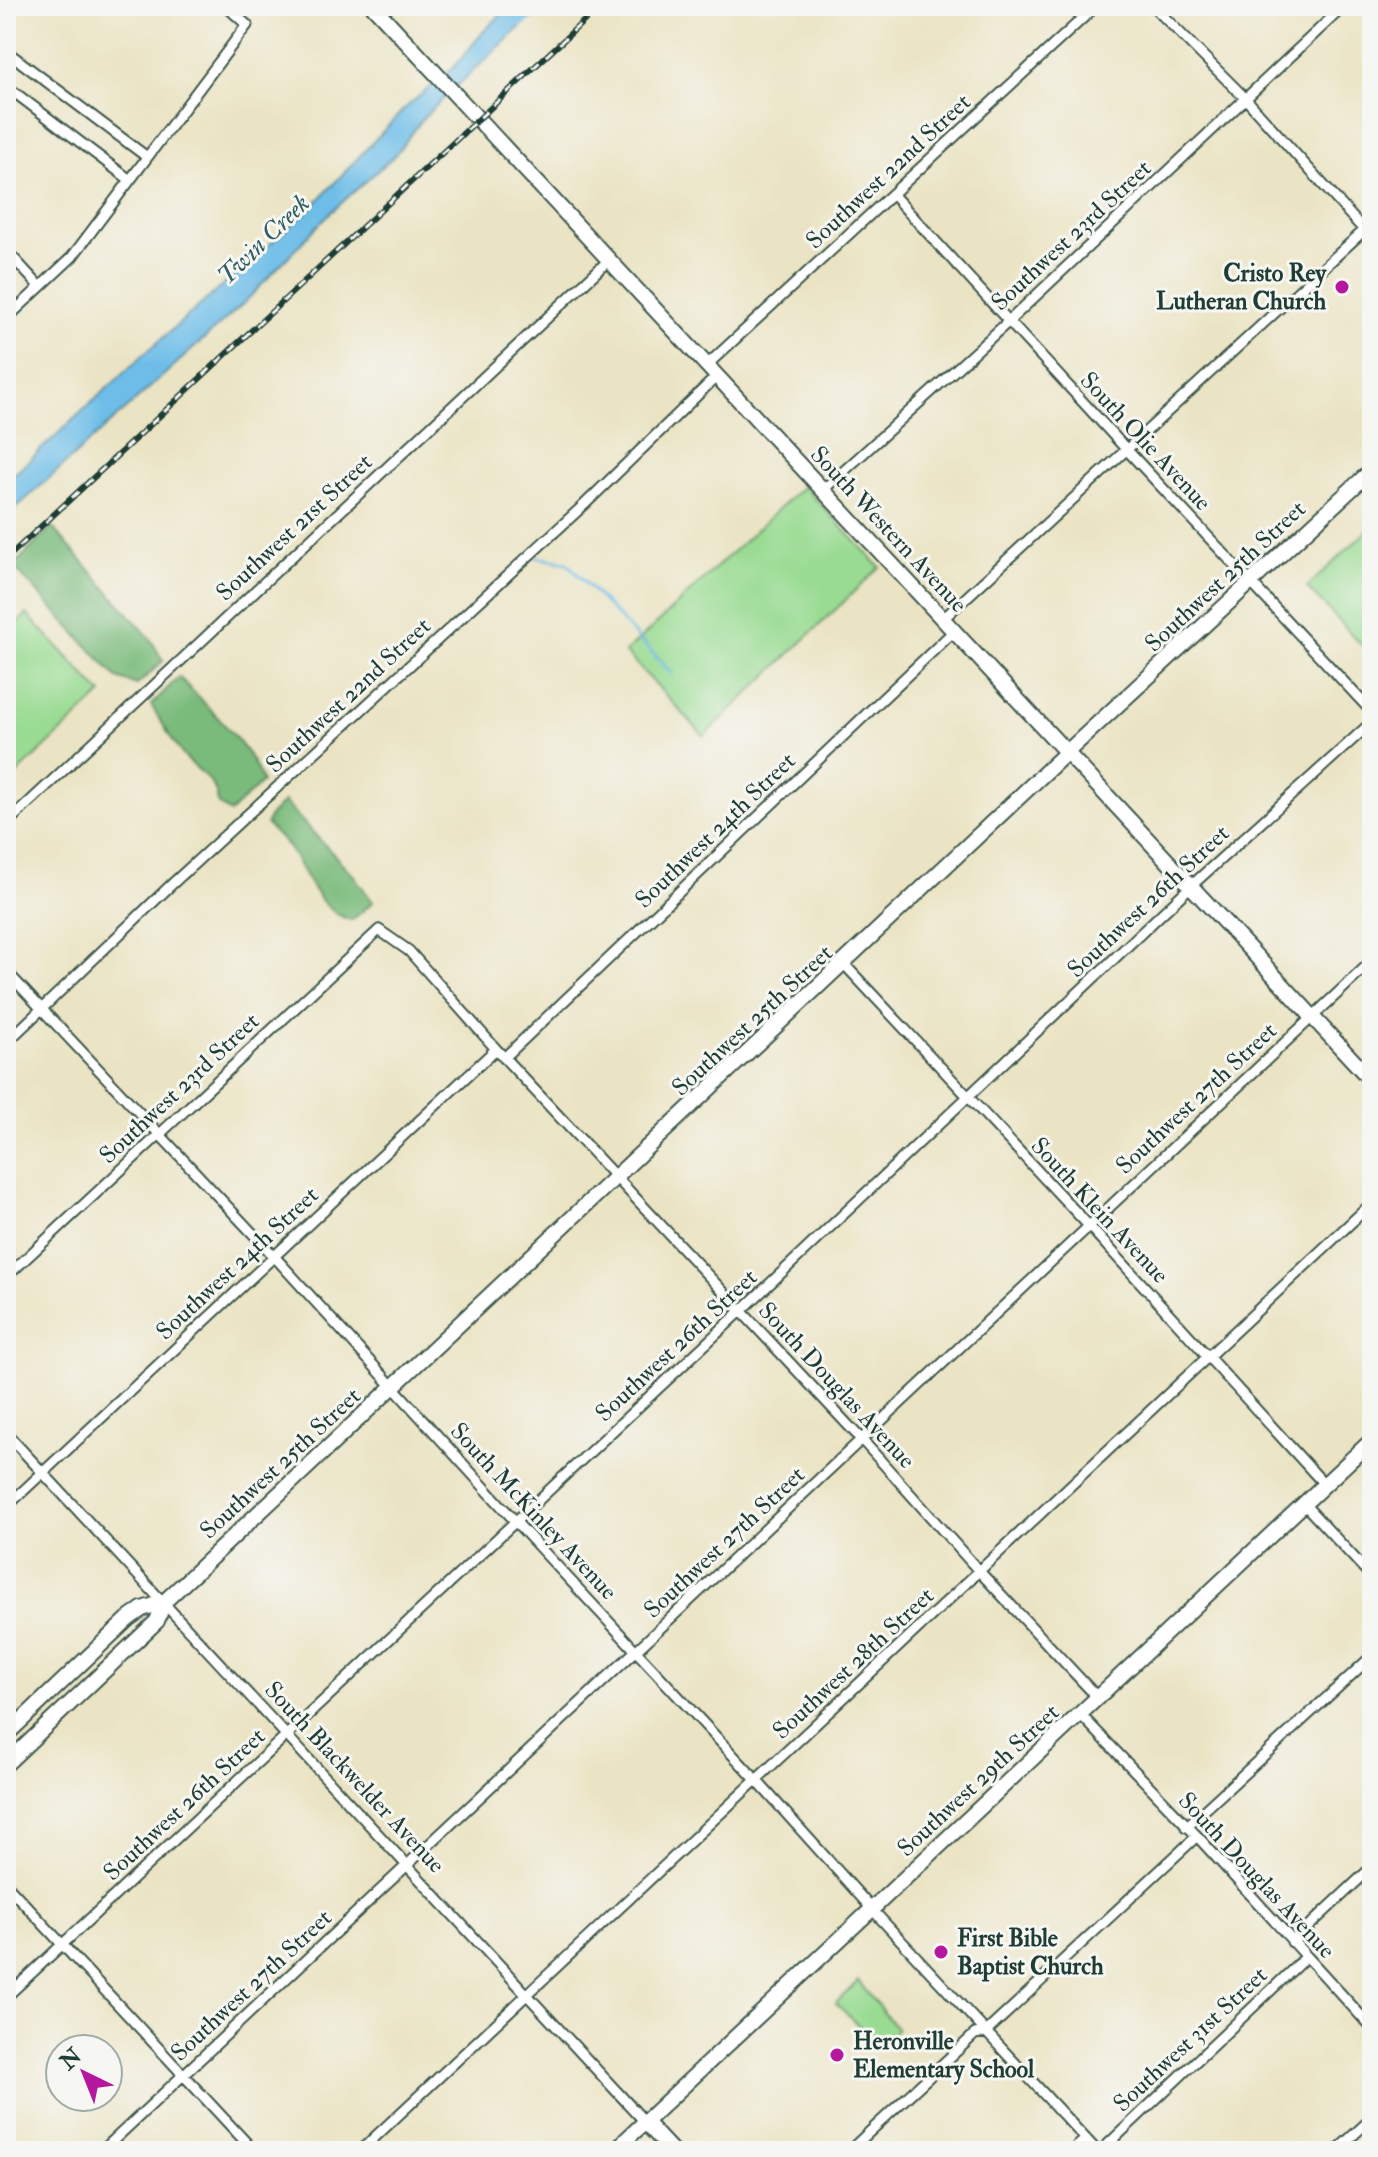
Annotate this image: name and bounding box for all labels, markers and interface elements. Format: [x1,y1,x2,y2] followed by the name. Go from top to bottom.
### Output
[799,87,977,256] street label: Southwest 22nd Street
[985,153,1158,318] street label: Southwest 23rd Street
[211,188,317,292] water label: Twin Creek
[1156,258,1327,317] place label: Cristo Rey Lutheran Church
[1333,278,1351,296] marker: Cristo Rey Lutheran Church
[1073,365,1218,517] street label: South Olie Avenue
[803,439,974,619] street label: South Western Avenue
[210,447,379,608] street label: Southwest 21st Street
[1138,494,1312,659] street label: Southwest 25th Street
[259,611,437,780] street label: Southwest 22nd Street
[629,746,802,915] street label: Southwest 24th Street
[1061,818,1236,985] street label: Southwest 26th Street
[665,938,839,1103] street label: Southwest 25th Street
[93,1006,266,1171] street label: Southwest 23rd Street
[1109,1015,1284,1181] street label: Southwest 27th Street
[1024,1131,1175,1290] street label: South Klein Avenue
[149,1180,325,1347] street label: Southwest 24th Street
[589,1262,764,1429] street label: Southwest 26th Street
[751,1295,922,1475] street label: South Douglas Avenue
[193,1381,367,1546] street label: Southwest 25th Street
[443,1416,624,1607] street label: South McKinley Avenue
[637,1459,812,1625] street label: Southwest 27th Street
[766,1580,941,1746] street label: Southwest 28th Street
[258,1675,452,1880] street label: South Blackwelder Avenue
[891,1697,1066,1864] street label: Southwest 29th Street
[97,1721,272,1888] street label: Southwest 26th Street
[1171,1785,1342,1965] street label: South Douglas Avenue
[164,1902,339,2068] street label: Southwest 27th Street
[957,1923,1104,1982] place label: First Bible Baptist Church
[932,1943,950,1961] marker: First Bible Baptist Church
[1107,1960,1274,2119] street label: Southwest 31st Street
[853,2026,1035,2085] place label: Heronville Elementary School
[44,2033,124,2113] north arrow
[54,2042,88,2077] text: N
[828,2046,846,2064] marker: Heronville Elementary School

